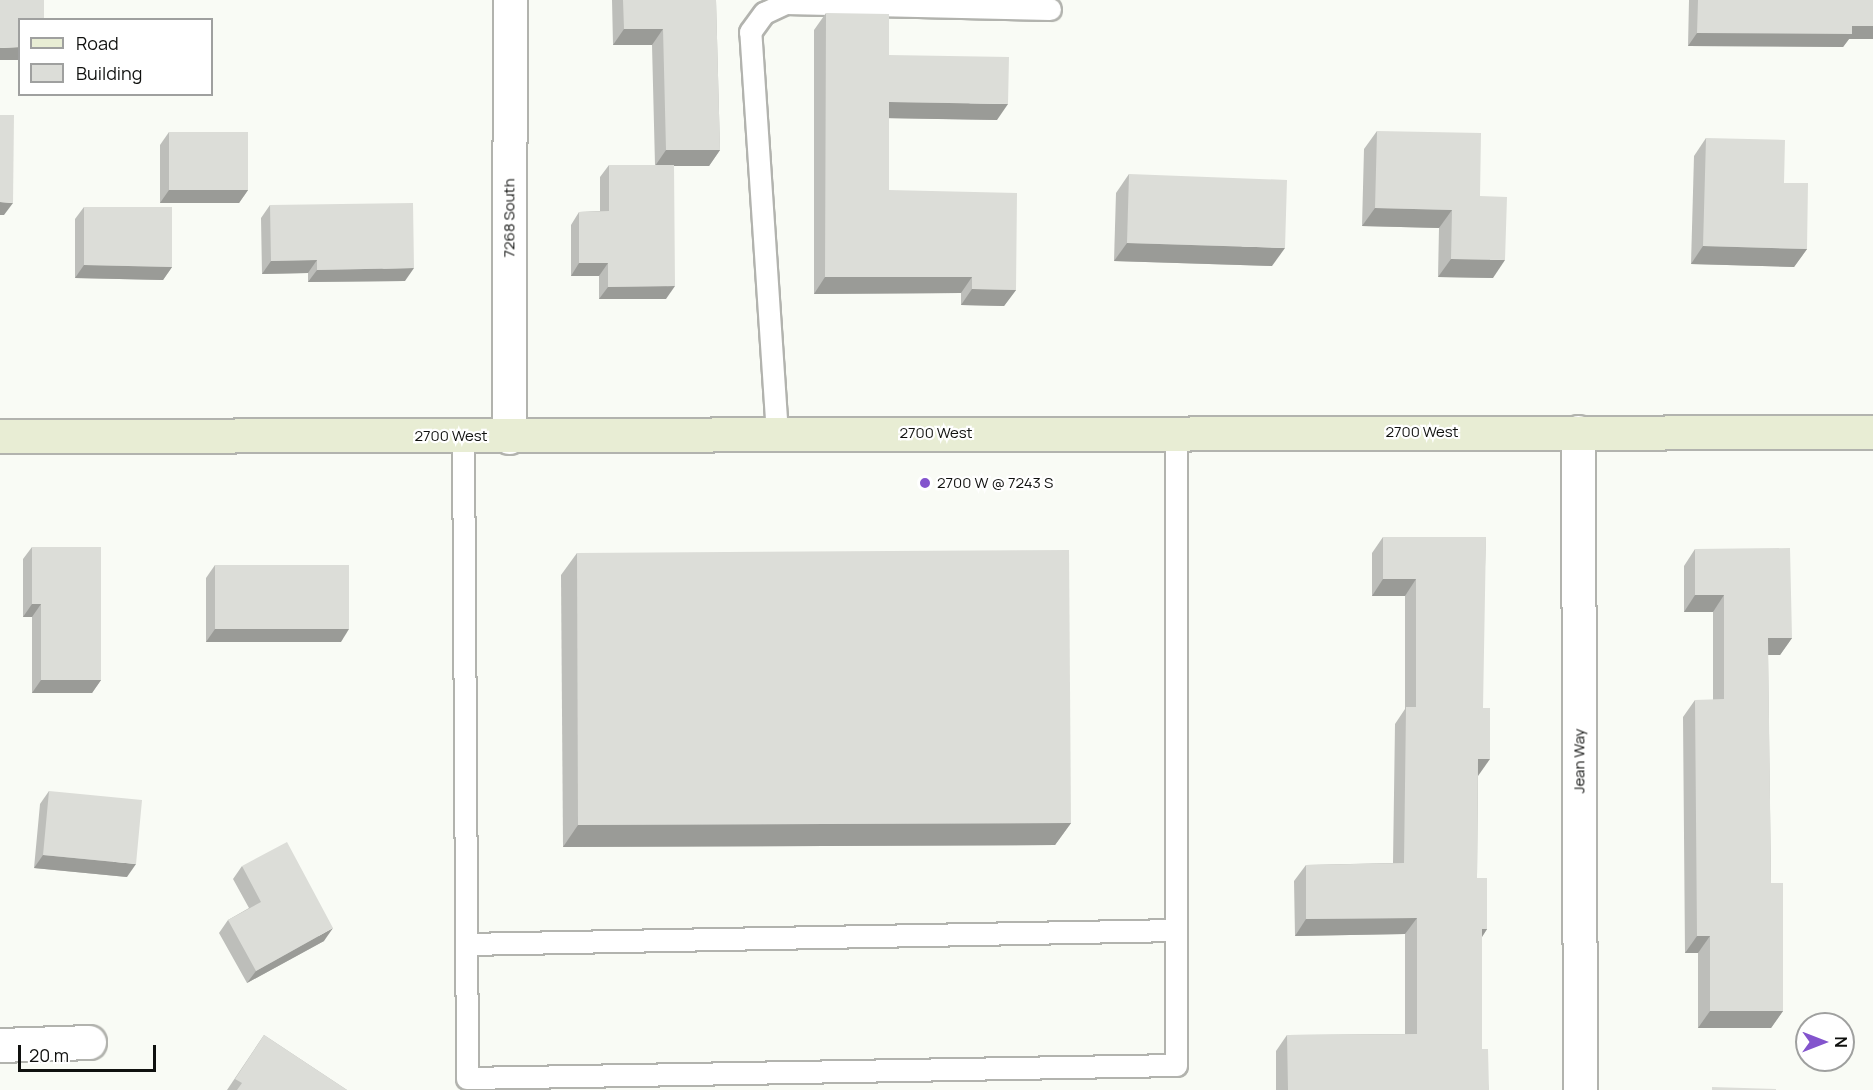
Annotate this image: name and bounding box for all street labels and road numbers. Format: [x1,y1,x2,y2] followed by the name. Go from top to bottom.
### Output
[500,178,518,258] street label: 7268 South
[1385,423,1459,441] street label: 2700 West
[899,424,973,442] street label: 2700 West
[414,427,488,445] street label: 2700 West
[1570,729,1588,793] street label: Jean Way

